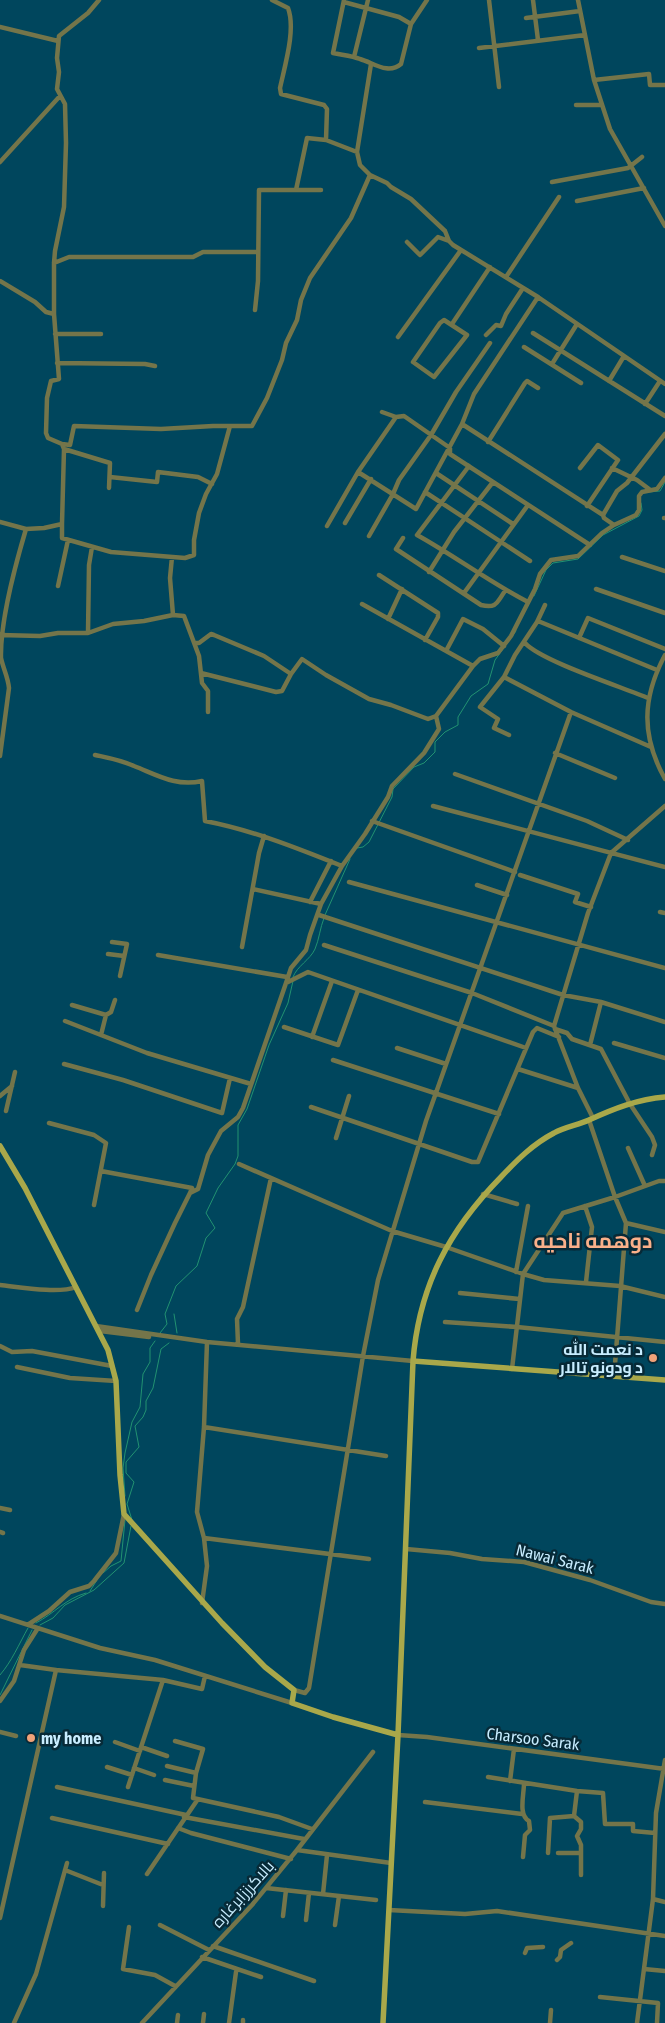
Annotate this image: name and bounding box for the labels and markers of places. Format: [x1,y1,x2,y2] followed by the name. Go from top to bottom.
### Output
[558,1338,643,1377] place label: د نعمت الله د ودونو تالار
[647,1352,659,1364] marker: د نعمت الله د ودونو تالار
[41,1729,101,1748] place label: my home
[25,1732,37,1744] marker: my home

